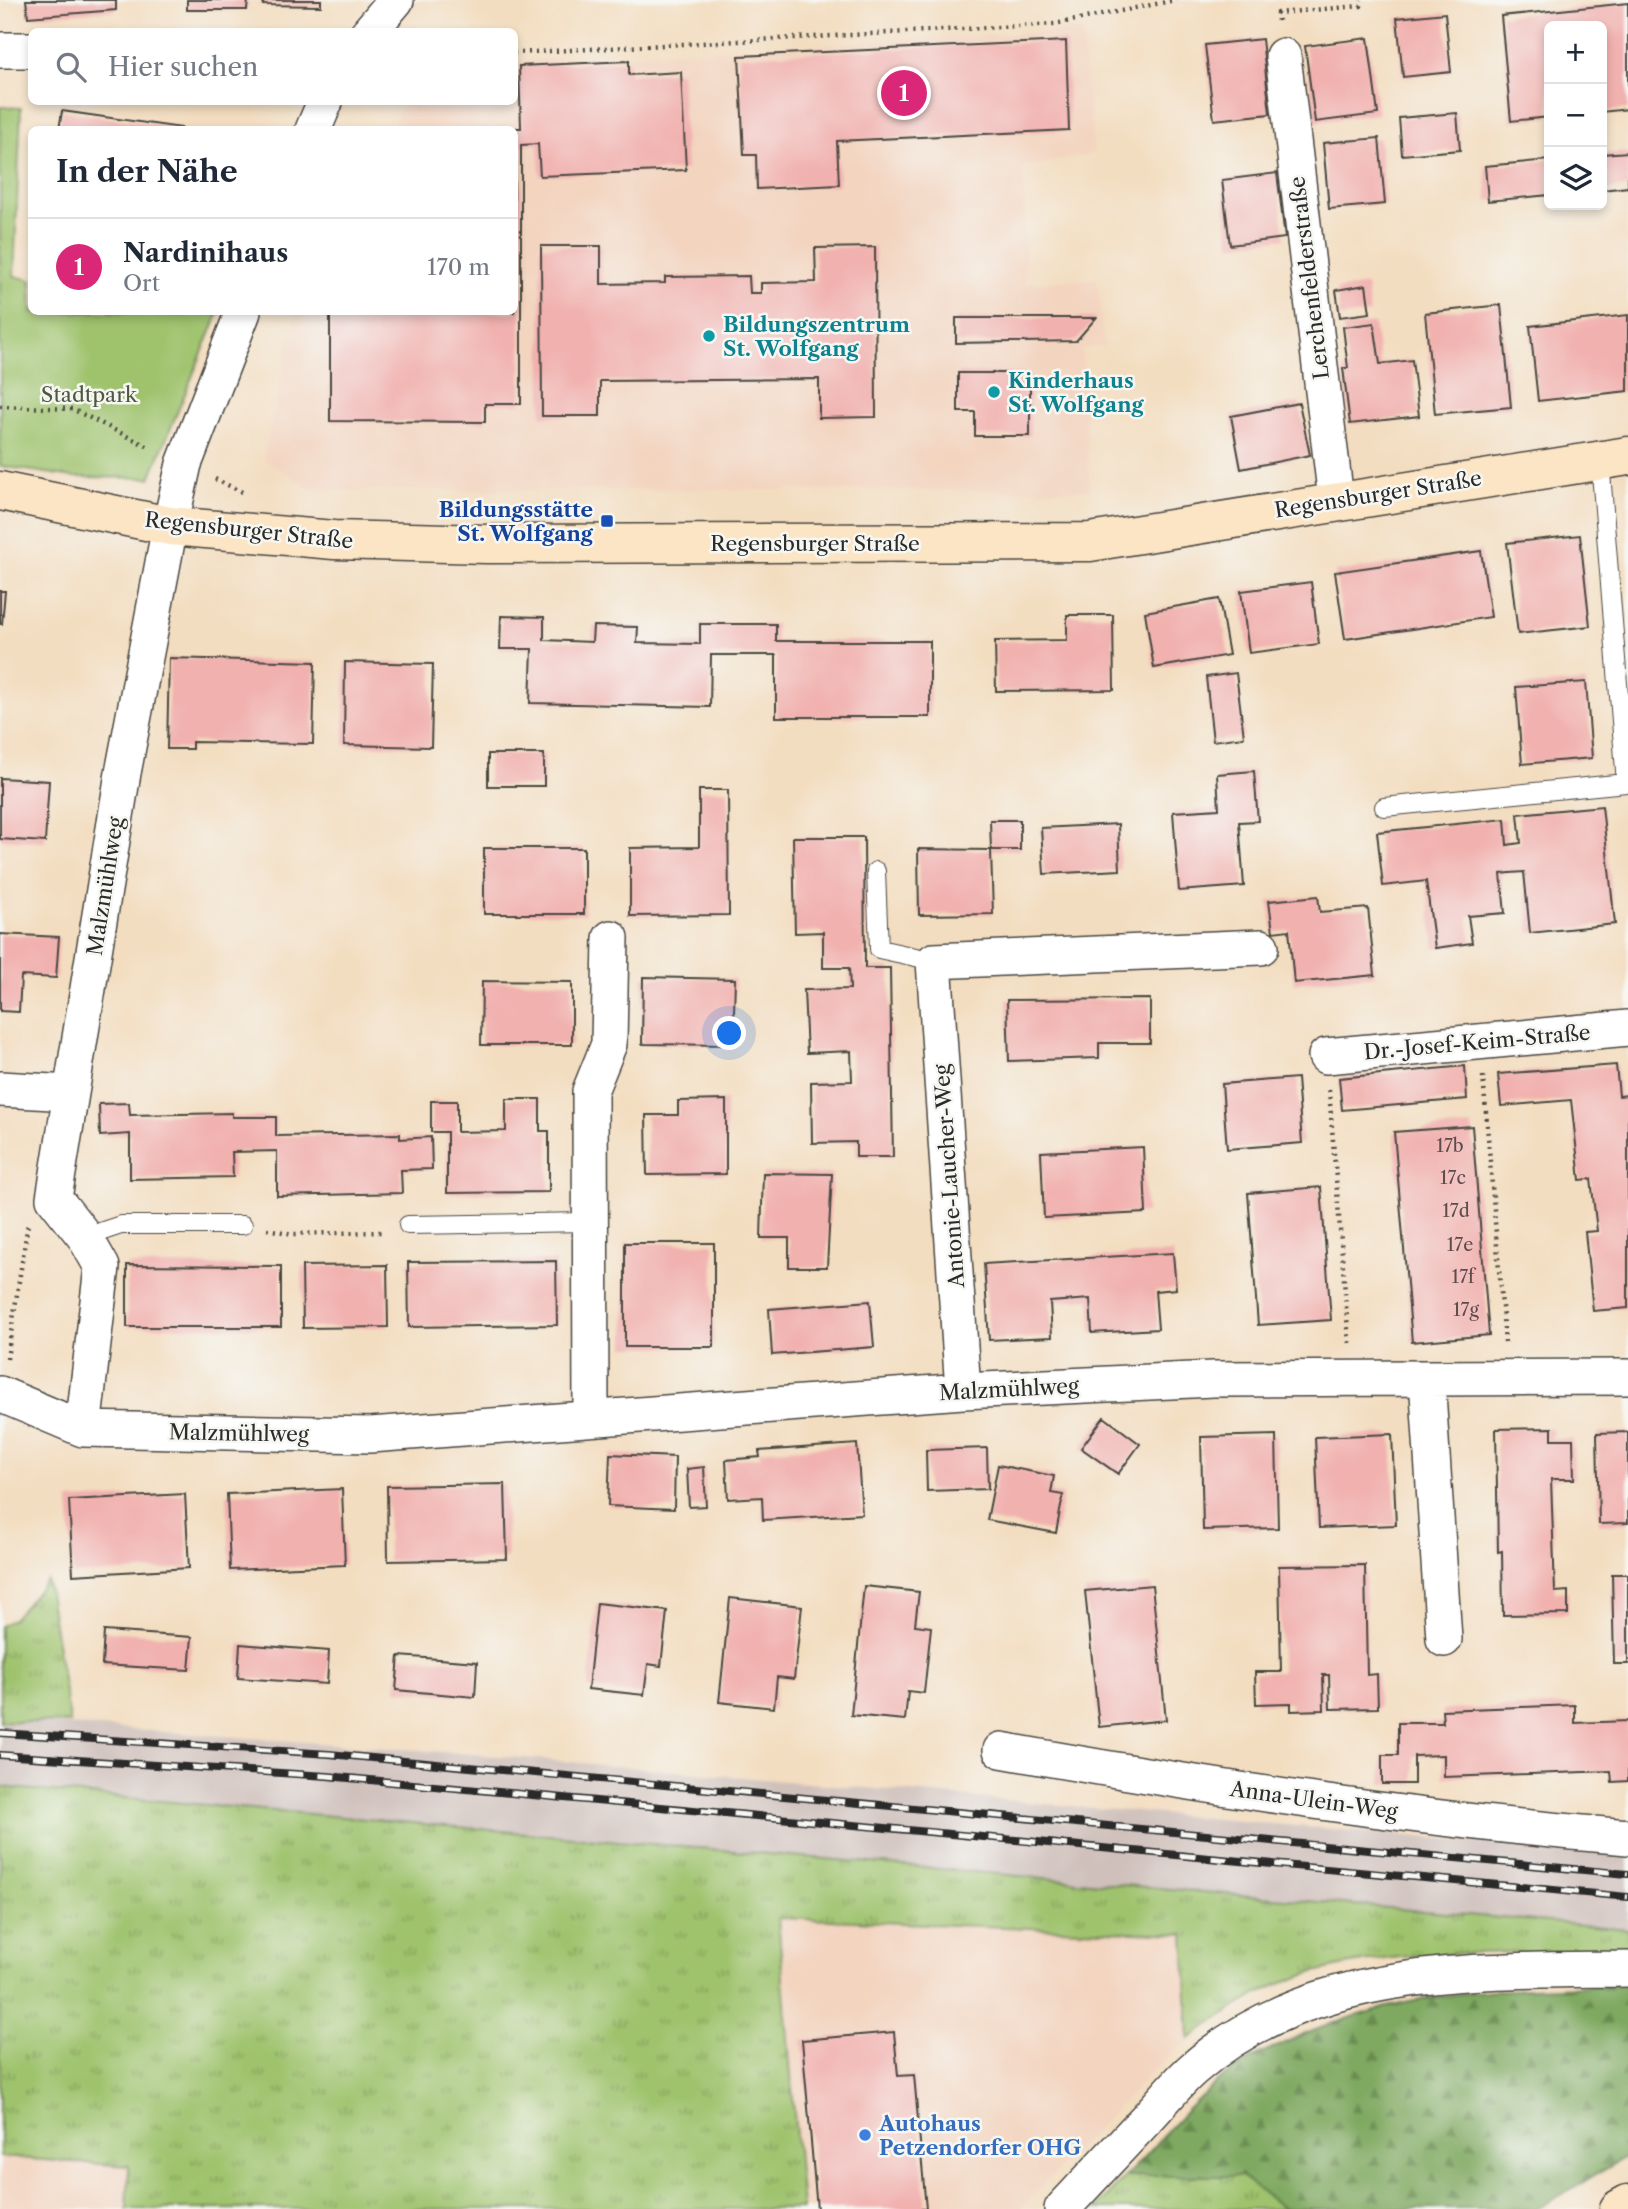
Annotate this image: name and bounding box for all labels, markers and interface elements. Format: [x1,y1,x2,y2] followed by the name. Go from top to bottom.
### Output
[1544,21,1607,210] map controls
[1544,21,1607,84] button: +
[28,28,518,105] search box
[52,48,90,86] icon: search
[108,51,258,83] text: Hier suchen
[881,67,927,119] pin: 1
[1544,84,1607,147] button: −
[1544,147,1607,210] button: layers
[56,153,238,190] text: In der Nähe
[1284,175,1334,381] street label: Lerchenfelderstraße
[123,237,288,269] text: Nardinihaus
[74,253,84,281] text: 1
[427,253,490,281] text: 170 m
[123,269,160,297] text: Ort
[723,312,910,361] place label: Bildungszentrum St. Wolfgang
[701,328,717,344] marker: Bildungszentrum St. Wolfgang
[1008,368,1145,417] place label: Kinderhaus St. Wolfgang
[41,382,138,407] park label: Stadtpark
[986,384,1002,400] marker: Kinderhaus St. Wolfgang
[1273,465,1483,523] street label: Regensburger Straße
[439,497,594,546] place label: Bildungsstätte St. Wolfgang
[144,507,354,553] street label: Regensburger Straße
[599,513,615,529] marker: Bildungsstätte St. Wolfgang
[710,531,920,556] street label: Regensburger Straße
[82,814,128,957] street label: Malzmühlweg
[712,1016,746,1050] your location
[1363,1020,1591,1064] street label: Dr.-Josef-Keim-Straße
[929,1062,969,1290] street label: Antonie-Laucher-Weg
[1436,1135,1464,1157] house number: 17b
[1440,1167,1466,1189] house number: 17c
[1442,1200,1470,1222] house number: 17d
[1447,1234,1473,1256] house number: 17e
[1452,1266,1477,1288] house number: 17f
[1453,1299,1479,1321] house number: 17g
[938,1373,1081,1405] street label: Malzmühlweg
[169,1419,310,1447] street label: Malzmühlweg
[1228,1776,1400,1824] street label: Anna-Ulein-Weg
[878,2111,1081,2160] place label: Autohaus Petzendorfer OHG
[857,2127,873,2143] marker: Autohaus Petzendorfer OHG

